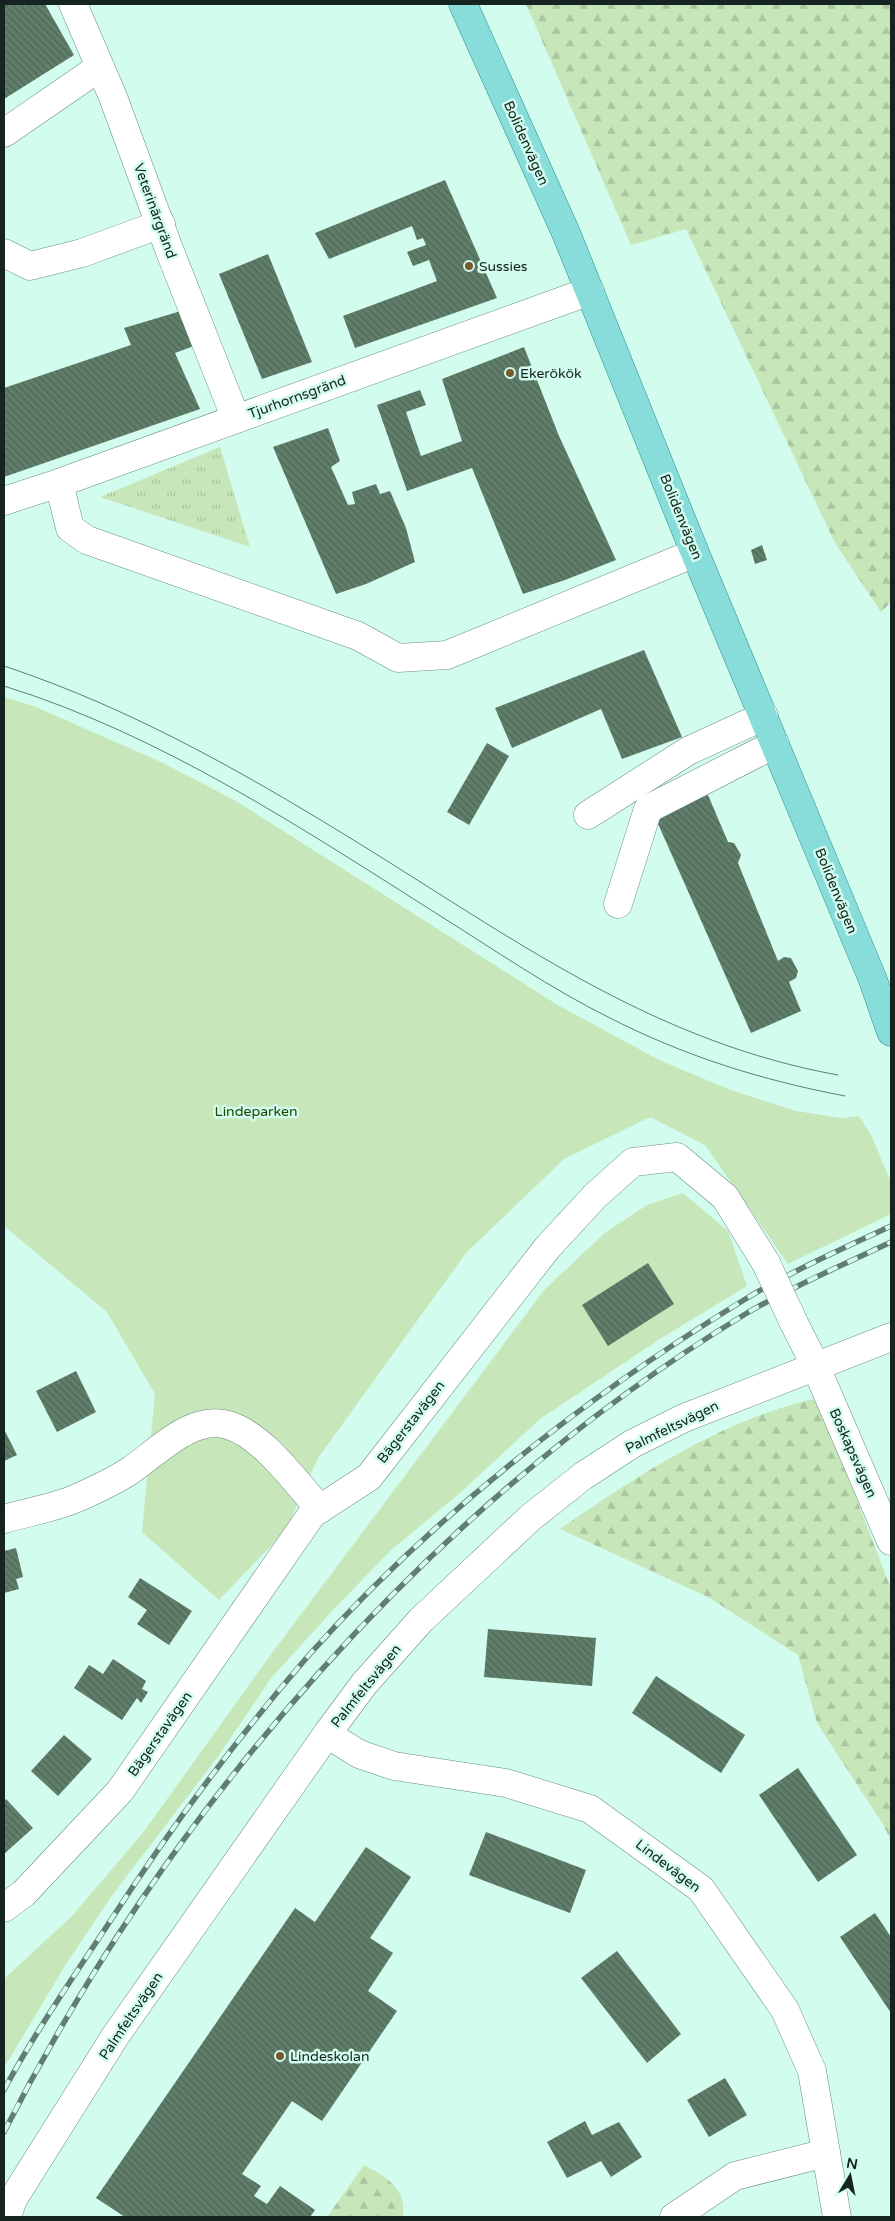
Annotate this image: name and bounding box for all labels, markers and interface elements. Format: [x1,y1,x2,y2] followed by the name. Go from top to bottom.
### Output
[500,98,552,188] street label: Bolidenvägen
[130,161,180,261] street label: Veterinärgränd
[479,258,528,275] place label: Sussies
[463,260,475,272] marker: Sussies
[520,365,582,382] place label: Ekerökök
[504,367,516,379] marker: Ekerökök
[246,371,348,423] street label: Tjurhornsgränd
[656,472,706,562] street label: Bolidenvägen
[811,846,861,936] street label: Bolidenvägen
[215,1103,297,1120] park label: Lindeparken
[374,1377,448,1467] street label: Bägerstavägen
[622,1397,722,1457] street label: Palmfeltsvägen
[826,1406,880,1500] street label: Boskapsvägen
[327,1641,405,1731] street label: Palmfeltsvägen
[124,1688,196,1780] street label: Bägerstavägen
[632,1836,704,1896] street label: Lindevägen
[95,1969,167,2063] street label: Palmfeltsvägen
[290,2048,369,2065] place label: Lindeskolan
[274,2050,286,2062] marker: Lindeskolan
[825,2151,875,2201] north arrow
[845,2154,859,2173] text: N

